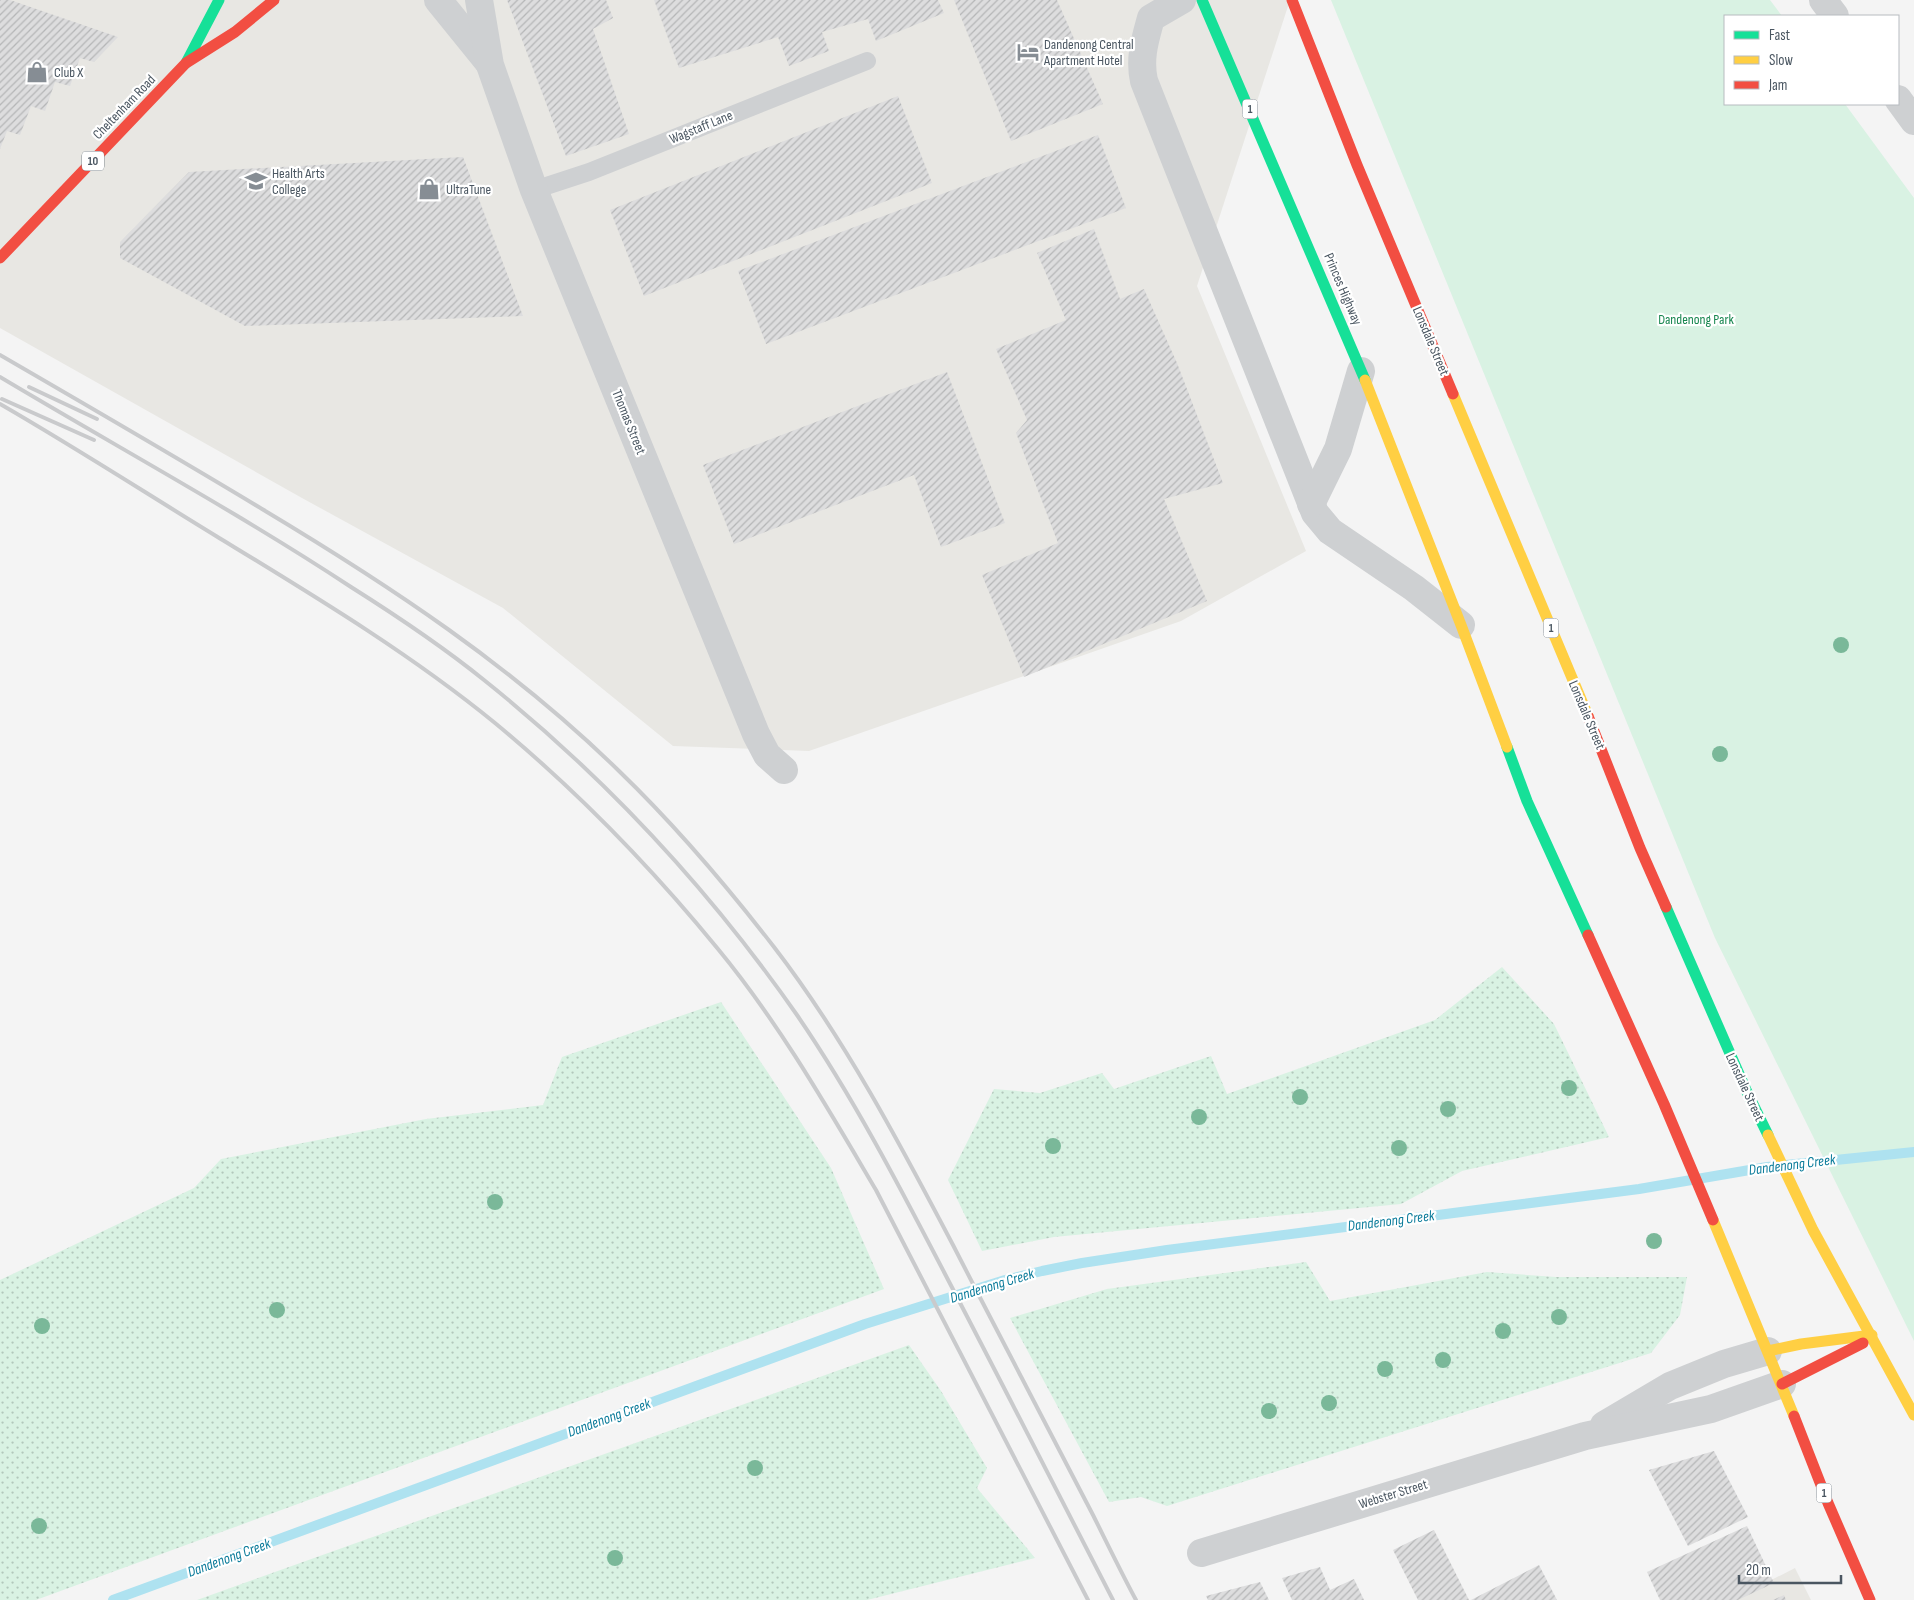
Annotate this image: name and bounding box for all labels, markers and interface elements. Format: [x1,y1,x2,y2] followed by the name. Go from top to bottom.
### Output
[1724,15,1899,105] legend
[1769,26,1791,45] text: Fast
[1043,36,1134,69] place label: Dandenong Central Apartment Hotel
[1015,39,1041,65] hotel icon: Dandenong Central Apartment Hotel
[1769,51,1793,70] text: Slow
[24,59,50,85] shop icon: Club X
[54,64,83,81] place label: Club X
[89,71,159,143] street label: Cheltenham Road
[1768,76,1787,95] text: Jam
[1242,100,1258,118] road number: 1
[667,107,735,147] street label: Wagstaff Lane
[82,152,104,170] road number: 10
[272,165,325,198] place label: Health Arts College
[243,168,269,194] school or university icon: Health Arts College
[416,176,442,202] shop icon: UltraTune
[446,181,491,198] place label: UltraTune
[1320,250,1366,328] street label: Princes Highway
[1409,304,1453,378] street label: Lonsdale Street
[1658,311,1735,328] park label: Dandenong Park
[608,387,650,457] street label: Thomas Street
[1544,618,1558,638] road number: 1
[1565,678,1609,752] street label: Lonsdale Street
[1722,1050,1768,1124] street label: Lonsdale Street
[1748,1150,1837,1180] water label: Dandenong Creek
[1347,1206,1436,1236] water label: Dandenong Creek
[948,1264,1037,1308] water label: Dandenong Creek
[565,1394,654,1442] water label: Dandenong Creek
[1357,1476,1429,1512] street label: Webster Street
[1816,1484,1832,1502] road number: 1
[185,1534,274,1582] water label: Dandenong Creek
[1739,1552,1842,1584] scale bar
[1746,1561,1771,1580] text: 20 m

